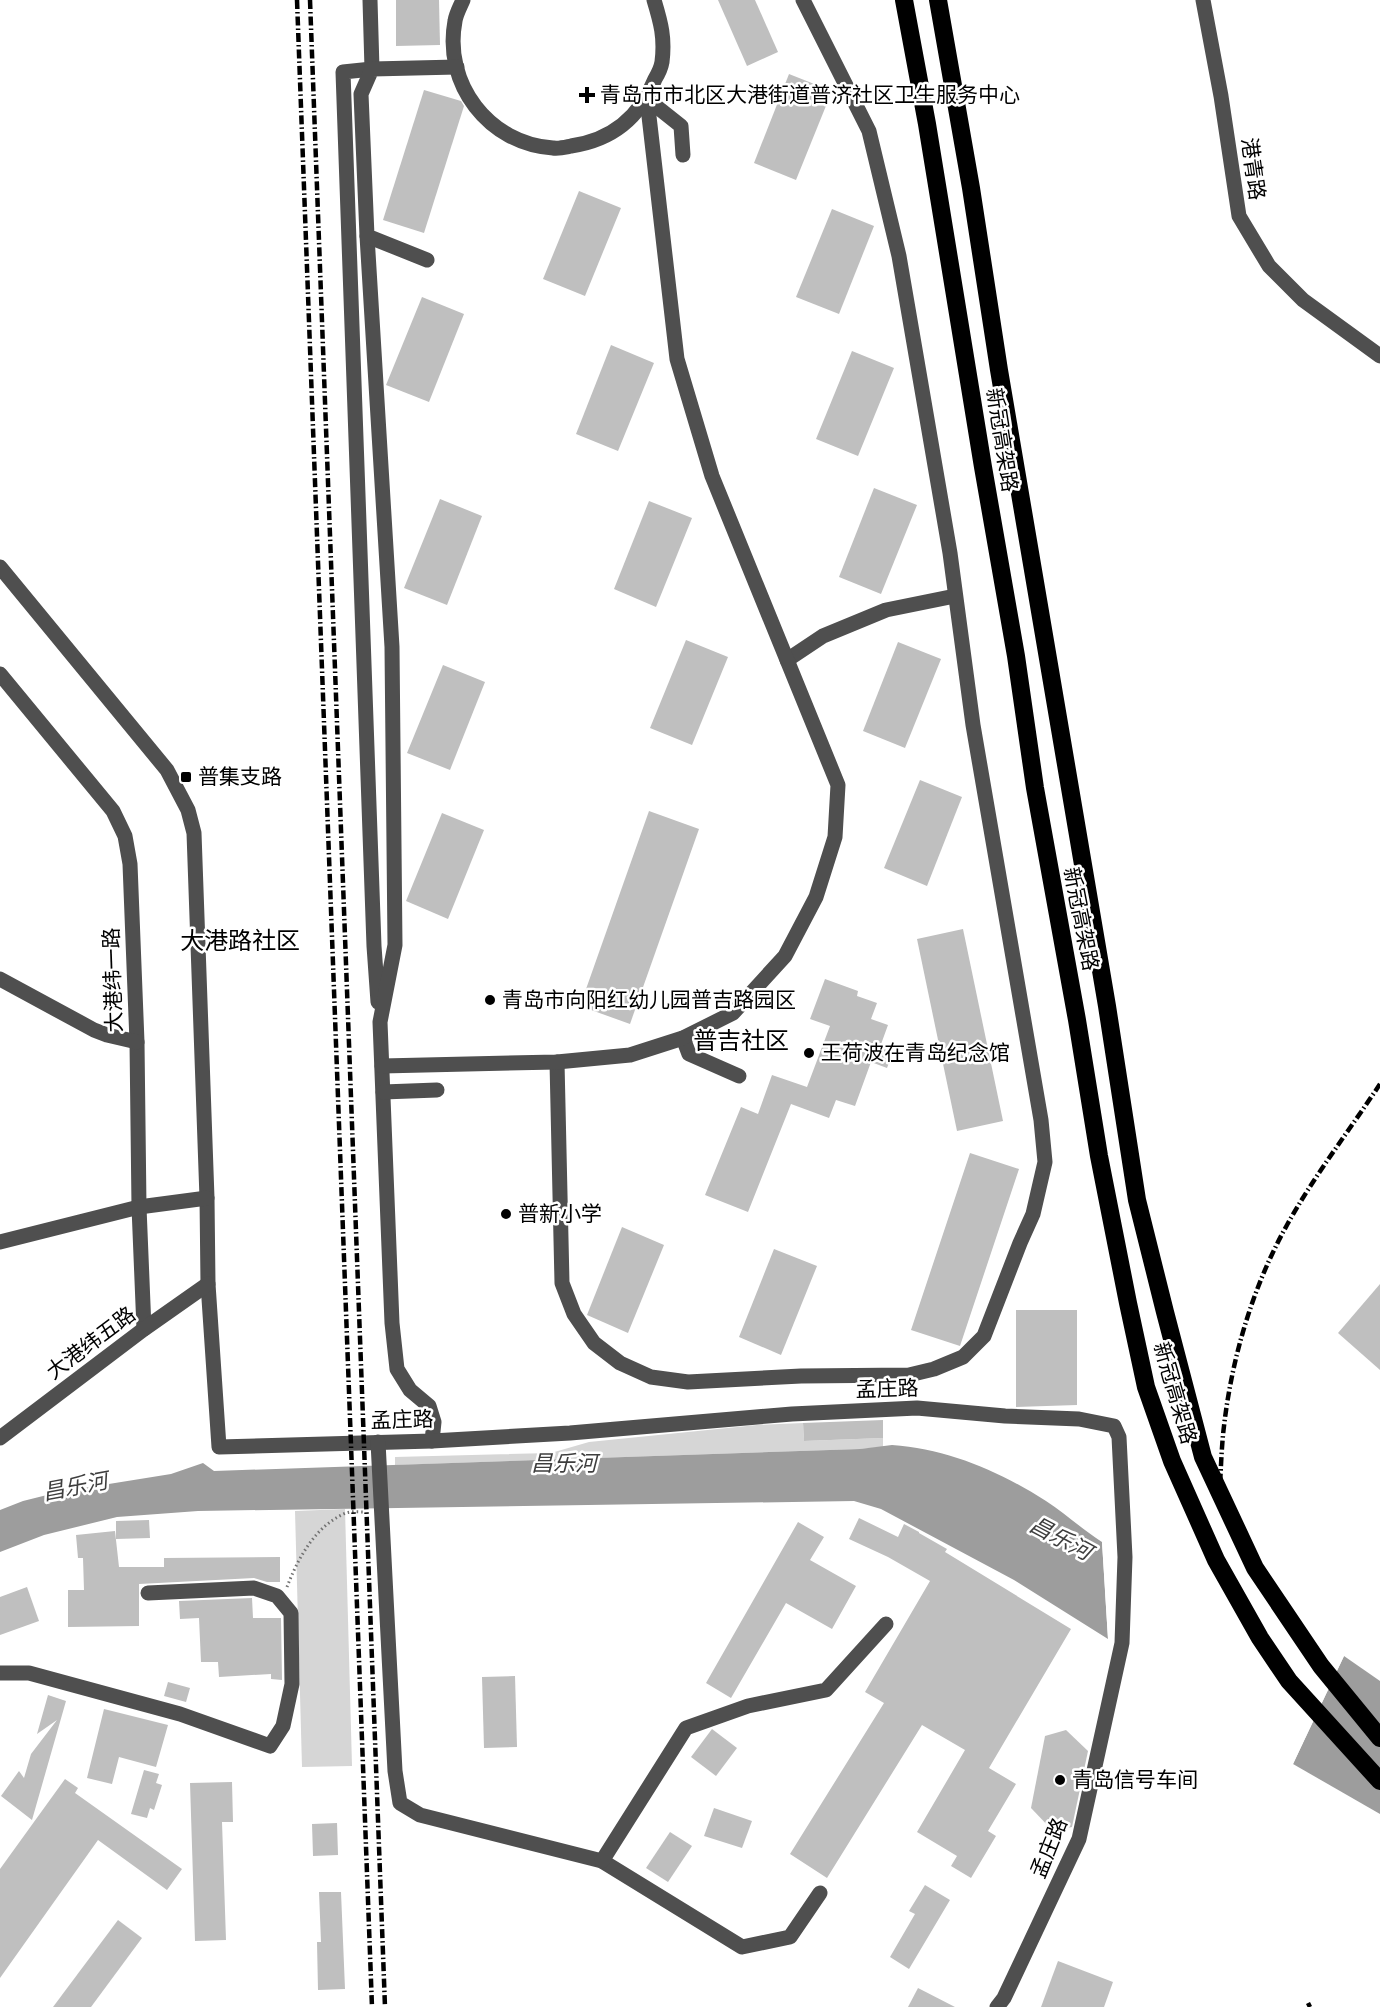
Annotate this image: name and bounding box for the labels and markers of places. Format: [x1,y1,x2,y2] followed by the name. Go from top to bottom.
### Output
[600,82,1020,106] place label: 青岛市市北区大港街道普济社区卫生服务中心
[578,86,596,104] marker: 青岛市市北区大港街道普济社区卫生服务中心
[198,764,282,788] place label: 普集支路
[179,770,193,784] marker: 普集支路
[502,987,796,1011] place label: 青岛市向阳红幼儿园普吉路园区
[483,993,497,1007] marker: 青岛市向阳红幼儿园普吉路园区
[821,1040,1010,1064] place label: 王荷波在青岛纪念馆
[802,1046,816,1060] marker: 王荷波在青岛纪念馆
[518,1201,602,1225] place label: 普新小学
[499,1207,513,1221] marker: 普新小学
[1072,1767,1198,1791] place label: 青岛信号车间
[1053,1773,1067,1787] marker: 青岛信号车间

